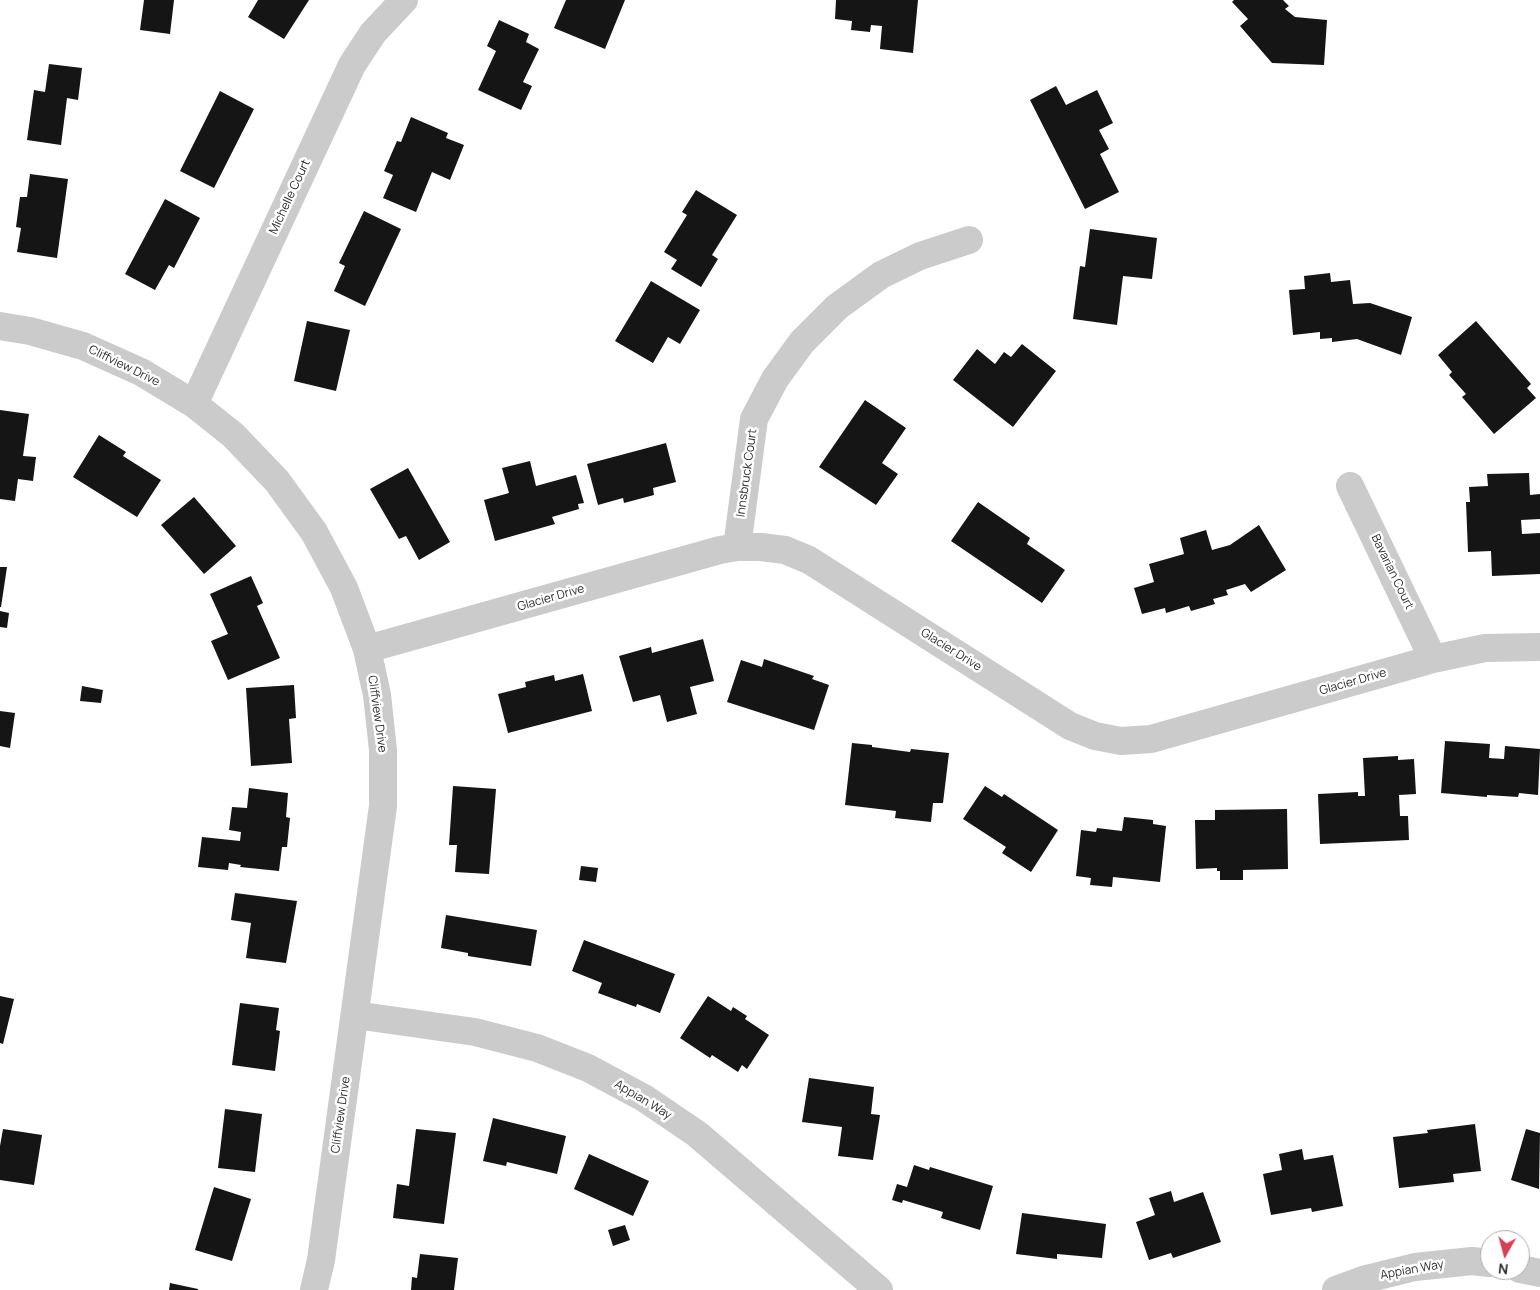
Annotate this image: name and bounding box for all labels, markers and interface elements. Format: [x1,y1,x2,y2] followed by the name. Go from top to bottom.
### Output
[266,157,314,237] street label: Michelle Court
[86,343,162,389] street label: Cliffview Drive
[734,428,760,518] street label: Innsbruck Court
[1368,532,1416,612] street label: Bavarian Court
[516,582,586,614] street label: Glacier Drive
[918,626,984,674] street label: Glacier Drive
[1318,666,1388,698] street label: Glacier Drive
[364,675,390,753] street label: Cliffview Drive
[328,1076,354,1154] street label: Cliffview Drive
[612,1077,674,1123] street label: Appian Way
[1480,1230,1530,1280] north arrow
[1379,1257,1445,1283] street label: Appian Way
[1497,1259,1509,1279] text: N

